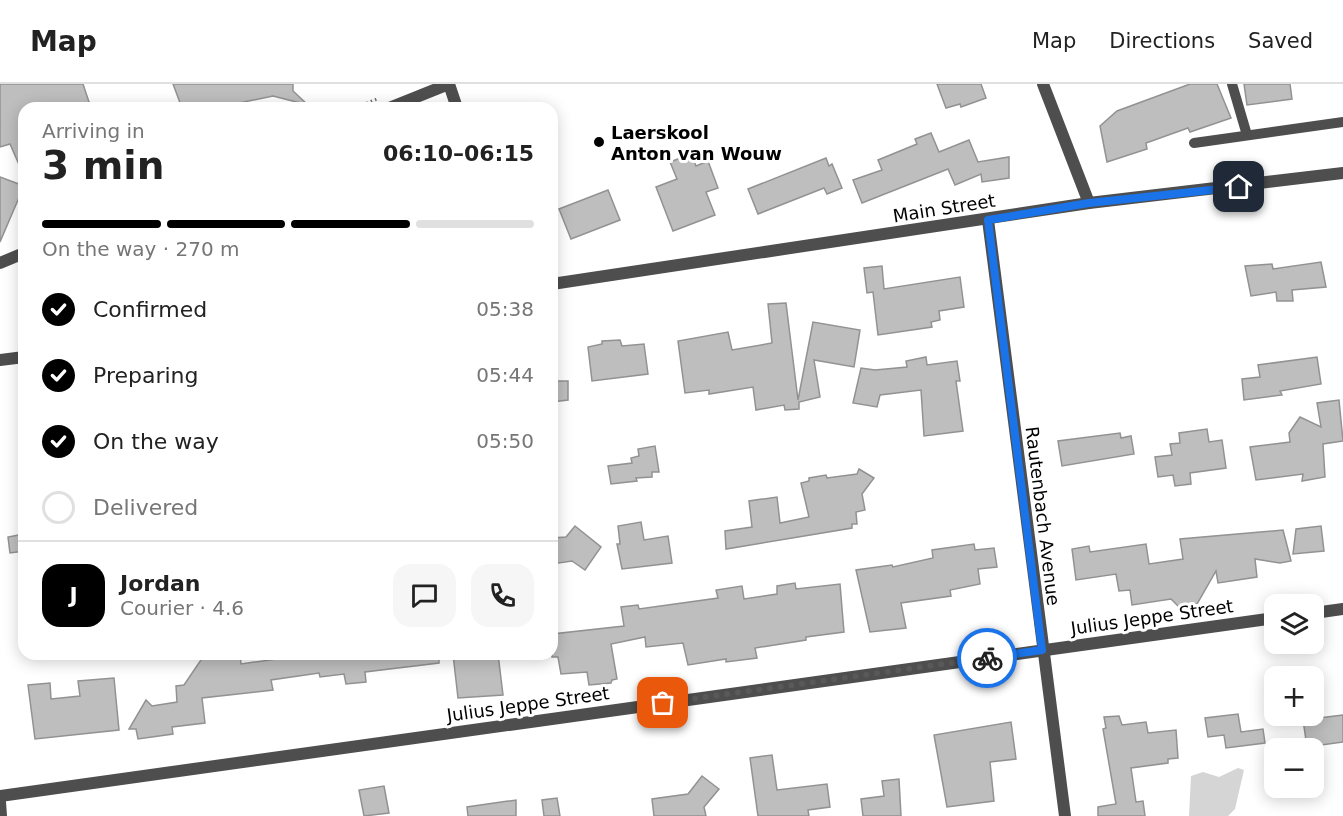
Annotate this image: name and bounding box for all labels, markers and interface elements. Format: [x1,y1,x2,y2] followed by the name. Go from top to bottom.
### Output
[30,25,97,58] text: Map
[1032,29,1076,53] text: Map
[1109,29,1215,53] text: Directions
[1248,29,1313,53] text: Saved
[42,119,145,143] text: Arriving in
[611,122,782,164] place label: Laerskool Anton van Wouw
[592,135,606,149] marker: Laerskool Anton van Wouw
[383,141,534,166] text: 06:10–06:15
[42,143,164,188] text: 3 min
[1213,161,1264,212] pin
[1222,170,1255,203] icon: home
[891,190,997,226] street label: Main Street
[42,237,240,261] text: On the way · 270 m
[42,293,75,326] icon: check
[93,297,207,322] text: Confirmed
[476,297,534,321] text: 05:38
[42,359,75,392] icon: check
[93,363,199,388] text: Preparing
[476,363,534,387] text: 05:44
[42,425,75,458] icon: check
[1022,425,1064,607] street label: Rautenbach Avenue
[93,429,219,454] text: On the way
[476,429,534,453] text: 05:50
[93,495,198,520] text: Delivered
[393,564,456,627] button: chat
[471,564,534,627] button: phone
[120,571,200,596] text: Jordan
[69,583,78,608] text: J
[1264,594,1324,798] map controls
[1264,594,1324,654] button: layers
[1068,595,1235,639] street label: Julius Jeppe Street
[120,596,244,620] text: Courier · 4.6
[957,628,1017,688] courier
[971,642,1004,675] icon: bike
[1264,666,1324,726] button: +
[637,677,688,728] pin
[444,682,611,726] street label: Julius Jeppe Street
[646,686,679,719] icon: bag
[1264,738,1324,798] button: −

